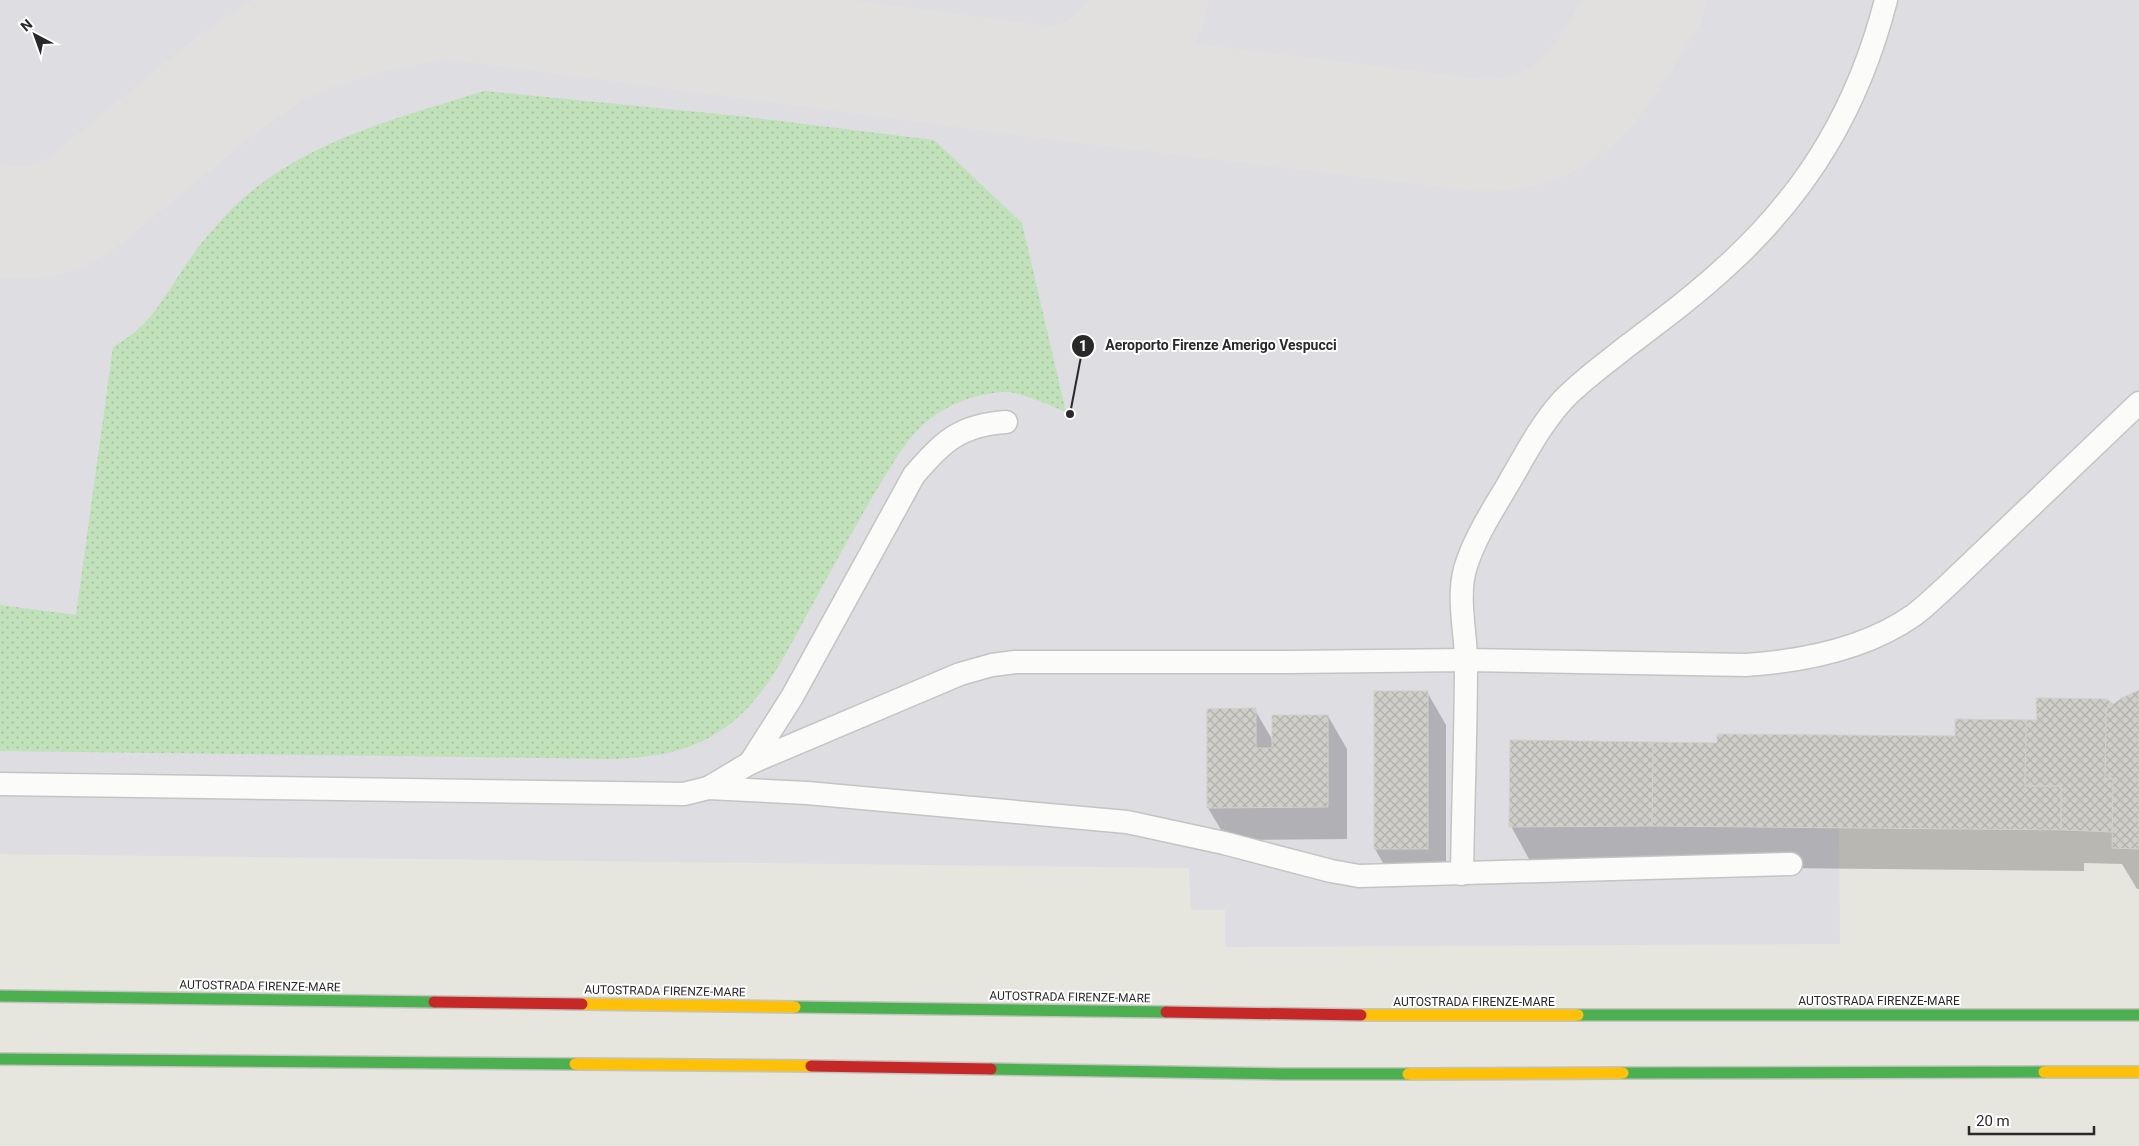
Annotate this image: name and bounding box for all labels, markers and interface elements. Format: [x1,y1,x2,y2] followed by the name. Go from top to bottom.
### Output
[10,10,60,60] north arrow
[17,16,35,34] text: N
[1070,331,1347,360] callout: Aeroporto Firenze Amerigo Vespucci
[1079,337,1087,355] text: 1
[1105,337,1337,353] text: Aeroporto Firenze Amerigo Vespucci
[179,978,341,994] street label: AUTOSTRADA FIRENZE-MARE
[584,983,746,999] street label: AUTOSTRADA FIRENZE-MARE
[989,989,1151,1005] street label: AUTOSTRADA FIRENZE-MARE
[1798,994,1960,1008] street label: AUTOSTRADA FIRENZE-MARE
[1393,995,1555,1009] street label: AUTOSTRADA FIRENZE-MARE
[1969,1104,2094,1136] scale bar
[1976,1112,2010,1130] text: 20 m

